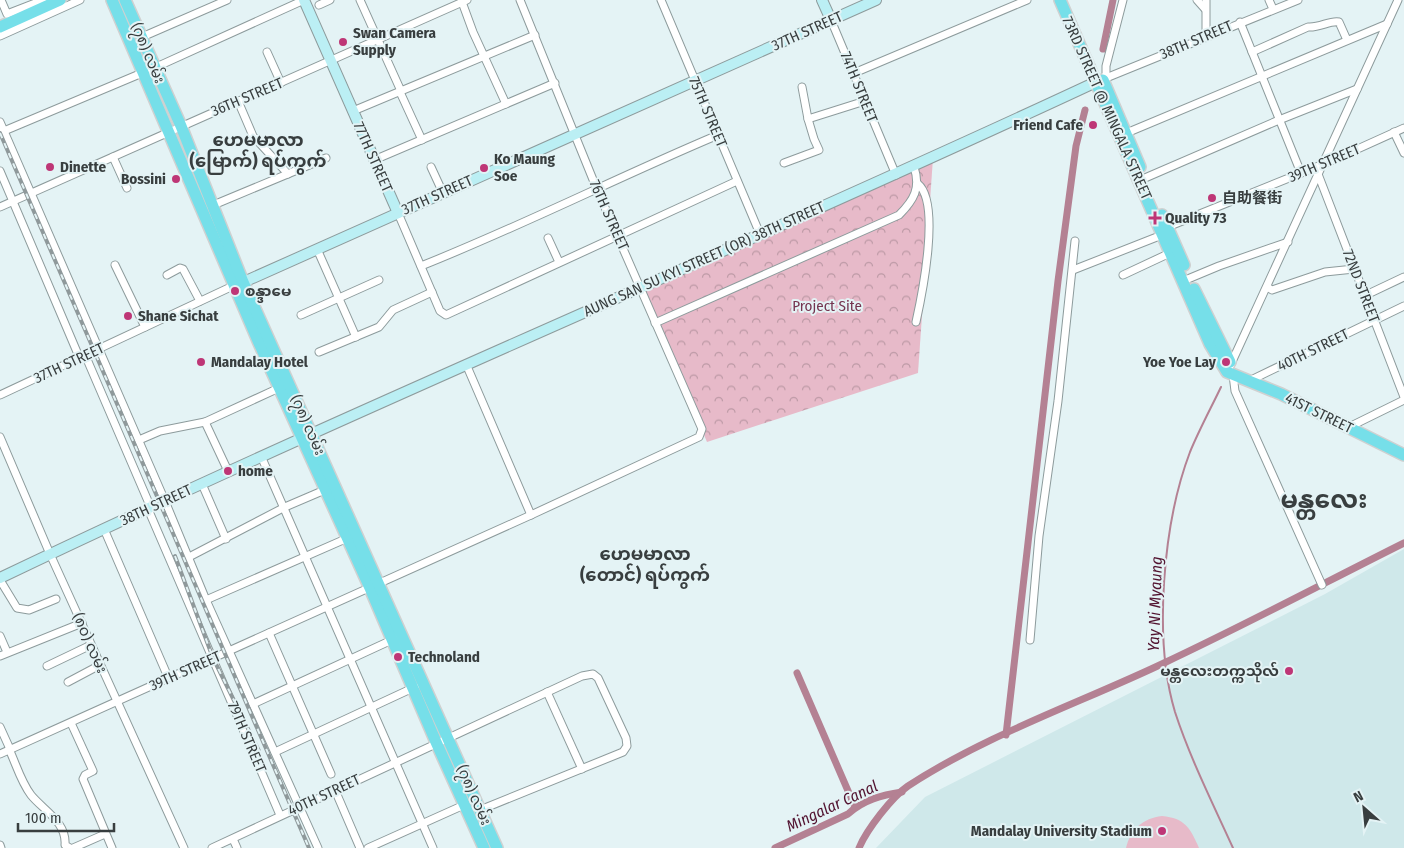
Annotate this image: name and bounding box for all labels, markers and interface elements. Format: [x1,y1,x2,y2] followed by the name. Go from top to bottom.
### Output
[769,7,845,55] street label: 37TH STREET
[1058,14,1156,203] street label: 73RD STREET @ MINGALA STREET
[1157,17,1235,63] street label: 38TH STREET
[124,20,170,87] street label: (၇၈) လမ်း
[353,24,437,59] place label: Swan Camera Supply
[337,36,349,48] marker: Swan Camera Supply
[837,49,881,125] street label: 74TH STREET
[208,74,286,120] street label: 36TH STREET
[685,74,731,150] street label: 75TH STREET
[1013,116,1083,134] place label: Friend Cafe
[350,119,396,195] street label: 77TH STREET
[1087,119,1099,131] marker: Friend Cafe
[190,129,326,175] district label: ဟေမမာလာ (မြောက်) ရပ်ကွက်
[1285,140,1363,186] street label: 39TH STREET
[494,150,555,185] place label: Ko Maung Soe
[60,158,107,176] place label: Dinette
[44,161,56,173] marker: Dinette
[478,162,490,174] marker: Ko Maung Soe
[121,170,166,188] place label: Bossini
[399,171,475,219] street label: 37TH STREET
[170,173,182,185] marker: Bossini
[585,177,633,253] street label: 76TH STREET
[1222,189,1282,207] place label: 自助餐街
[1206,192,1218,204] marker: 自助餐街
[581,198,827,320] street label: AUNG SAN SU KYI STREET (OR) 38TH STREET
[1165,209,1226,227] place label: Quality 73
[1149,212,1161,224] marker: Quality 73
[1339,247,1383,325] street label: 72ND STREET
[245,282,291,303] place label: စန္ဒာမေ
[229,285,241,297] marker: စန္ဒာမေ
[792,297,862,315] park label: Project Site
[138,307,219,325] place label: Shane Sichat
[122,310,134,322] marker: Shane Sichat
[1274,325,1352,375] street label: 40TH STREET
[31,339,107,387] street label: 37TH STREET
[211,353,309,371] place label: Mandalay Hotel
[1142,353,1217,371] place label: Yoe Yoe Lay
[195,356,207,368] marker: Mandalay Hotel
[1220,356,1232,368] marker: Yoe Yoe Lay
[1282,389,1356,437] street label: 41ST STREET
[284,392,330,459] street label: (၇၈) လမ်း
[238,462,273,480] place label: home
[222,465,234,477] marker: home
[117,481,195,529] street label: 38TH STREET
[1280,485,1368,520] district label: မန္တလေး
[580,543,710,589] district label: ဟေမမာလာ (တောင်) ရပ်ကွက်
[1144,556,1166,652] water label: Yay Ni Myaung
[69,610,112,676] street label: (၈၀) လမ်း
[146,647,224,695] street label: 39TH STREET
[408,648,480,666] place label: Technoland
[392,651,404,663] marker: Technoland
[1160,661,1279,683] place label: မန္တလေးတက္ကသိုလ်
[1283,665,1295,677] marker: မန္တလေးတက္ကသိုလ်
[224,699,270,775] street label: 79TH STREET
[450,762,496,829] street label: (၇၈) လမ်း
[285,770,363,820] street label: 40TH STREET
[783,776,881,836] water label: Mingalar Canal
[1339,783,1389,833] north arrow
[1351,787,1366,806] text: N
[18,800,114,832] scale bar
[25,809,62,827] text: 100 m
[971,822,1152,840] place label: Mandalay University Stadium
[1156,825,1168,837] marker: Mandalay University Stadium

